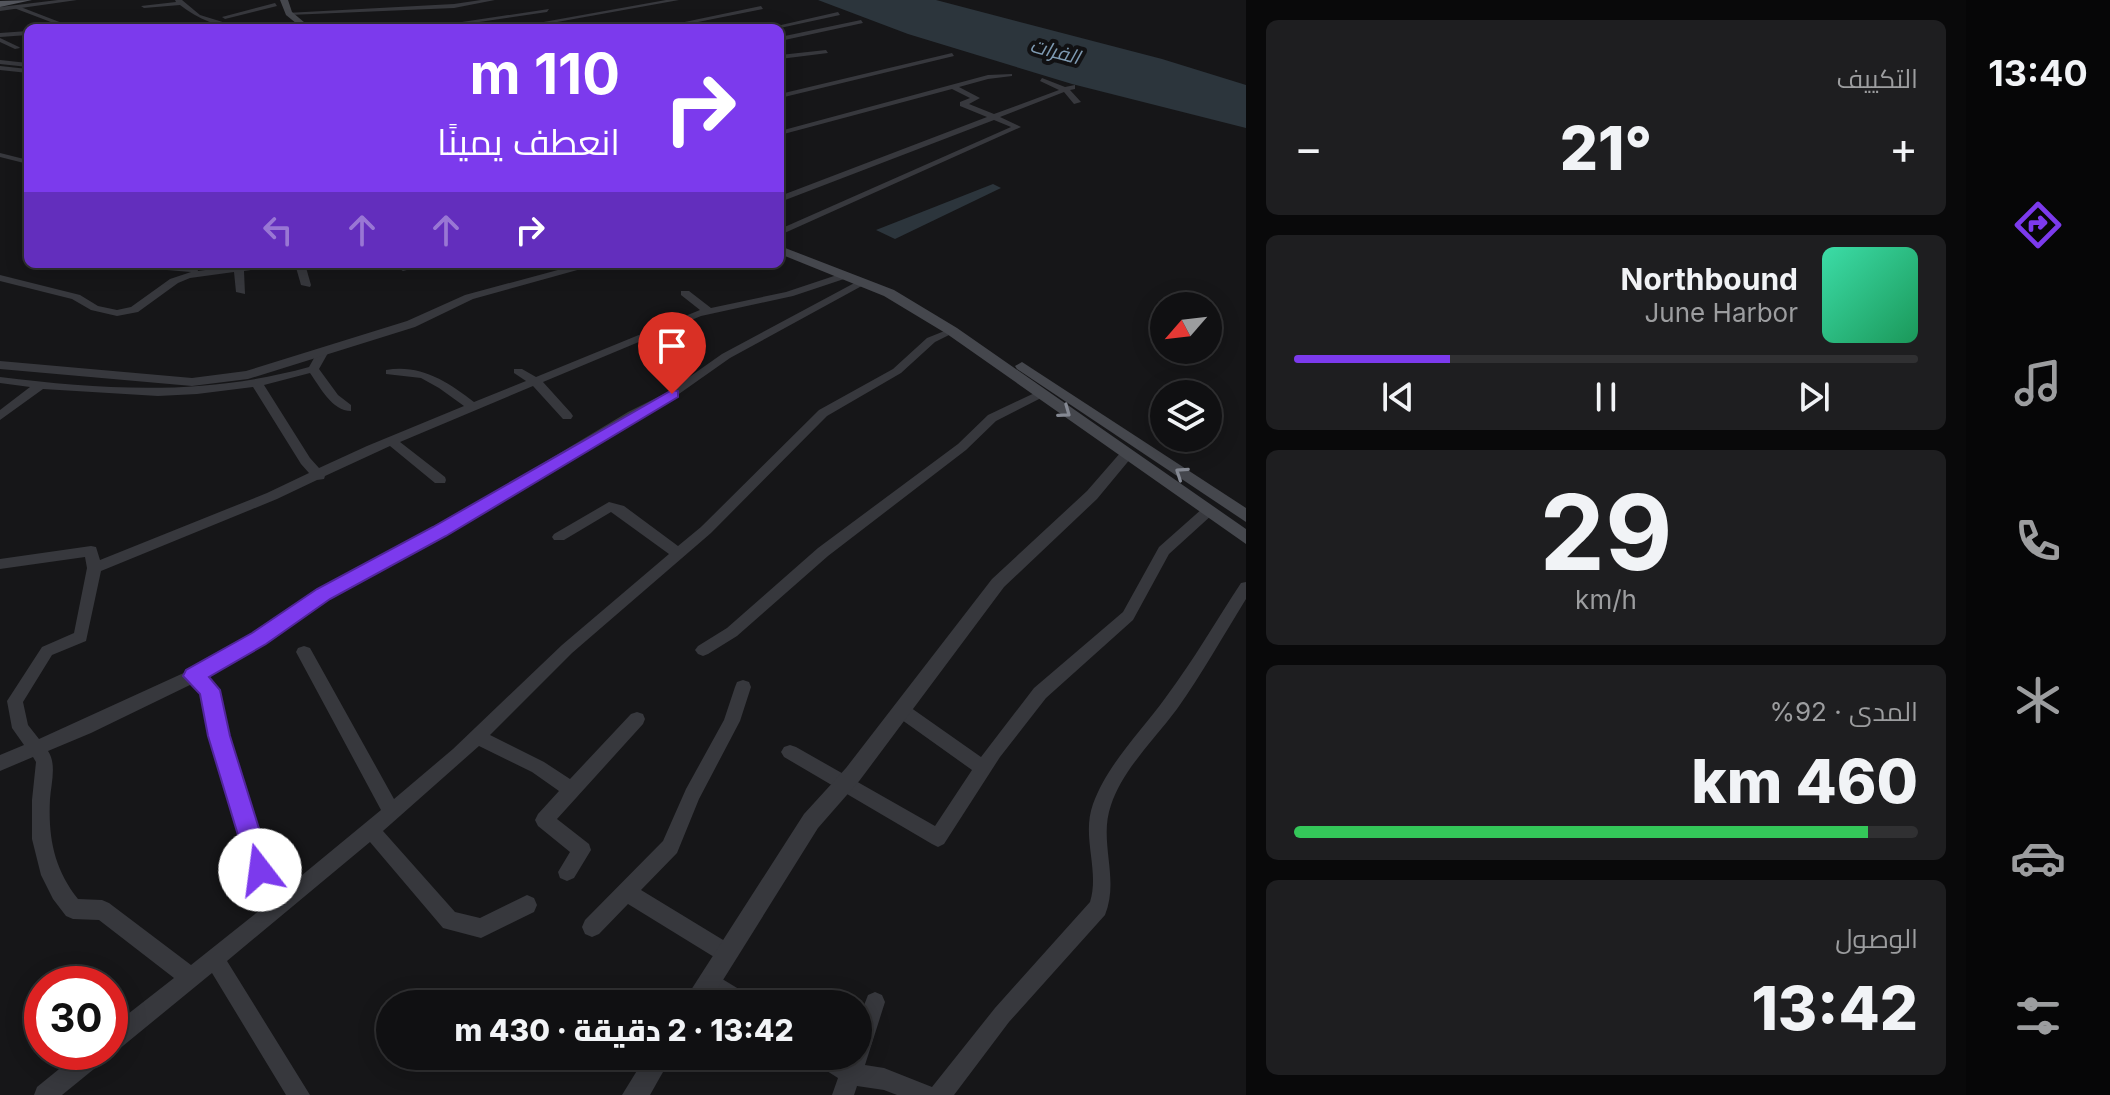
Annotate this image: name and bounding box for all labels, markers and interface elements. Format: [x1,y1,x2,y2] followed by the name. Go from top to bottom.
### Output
[1027,33,1085,70] water label: الفرات
[470,40,620,108] text: 110 m
[1988,51,2088,95] text: 13:40
[648,56,752,160] icon: right
[1836,63,1918,94] text: التكييف
[1560,112,1652,184] text: 21°
[437,120,620,164] text: انعطف يمينًا
[1294,121,1323,175] text: −
[1889,121,1918,175] text: +
[2010,197,2066,253] icon: directions
[256,208,300,252] icon: left
[340,208,384,252] icon: ahead
[424,208,468,252] icon: ahead
[508,208,552,252] icon: right
[1621,261,1798,297] text: Northbound
[1150,292,1222,364] north arrow
[1150,292,1222,452] map controls
[1645,297,1798,328] text: June Harbor
[638,312,706,394] pin
[650,324,694,368] icon: arrive
[2010,355,2066,411] icon: music
[1376,375,1420,419] icon: previous
[1584,375,1628,419] icon: pause
[1792,375,1836,419] icon: next
[1150,380,1222,452] button: layers
[1057,402,1071,417] one-way arrow
[1176,467,1190,482] one-way arrow
[1539,469,1673,595] text: 29
[2010,513,2066,569] icon: phone
[1575,584,1637,615] text: km/h
[2010,672,2066,728] icon: climate
[1769,696,1918,727] text: المدى · 92%
[1691,745,1918,817] text: 460 km
[218,828,302,912] position arrow
[2010,830,2066,886] icon: car
[1835,923,1918,954] text: الوصول
[24,966,128,1070] speed limit sign: 30
[1751,972,1918,1044] text: 13:42
[2010,988,2066,1044] icon: filters
[454,1012,794,1048] text: 13:42 · 2 دقيقة · 430 m

